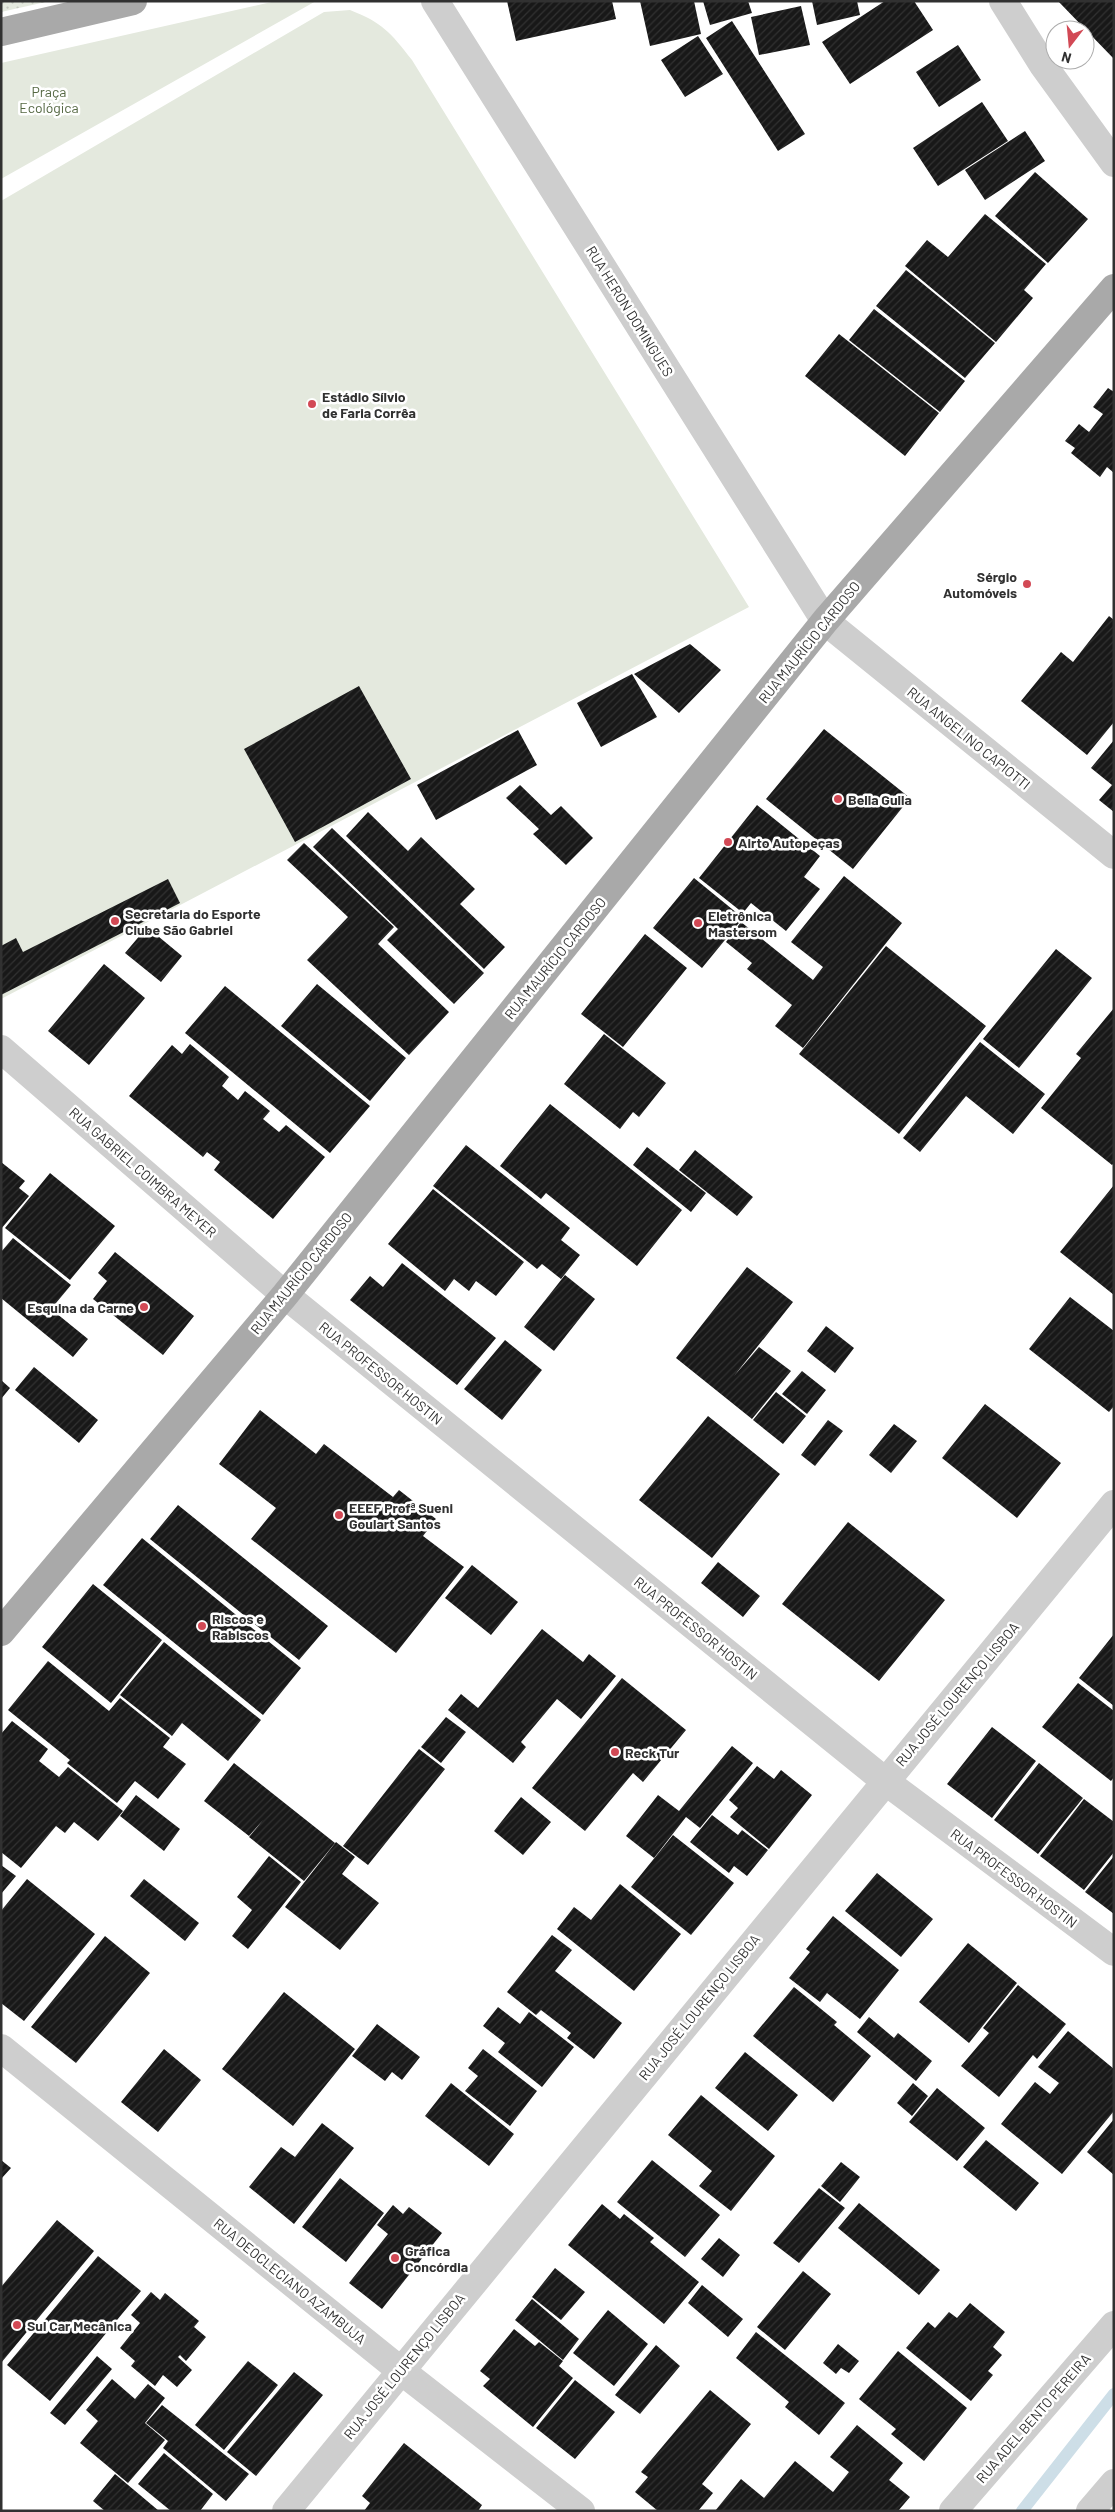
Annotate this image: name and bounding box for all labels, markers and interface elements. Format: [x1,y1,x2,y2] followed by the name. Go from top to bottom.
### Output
[1045,20,1095,70] north arrow
[1059,49,1073,67] text: N
[19,83,79,116] park label: Praça Ecológica
[583,243,677,379] street label: RUA HERON DOMINGUES
[322,388,416,421] place label: Estádio Sílvio de Faria Corrêa
[306,398,318,410] marker: Estádio Sílvio de Faria Corrêa
[943,568,1017,601] place label: Sérgio Automóveis
[755,578,863,706] street label: RUA MAURÍCIO CARDOSO
[1021,578,1033,590] marker: Sérgio Automóveis
[904,683,1034,793] street label: RUA ANGELINO CAPIOTTI
[848,791,912,808] place label: Bella Gulla
[832,793,844,805] marker: Bella Gulla
[738,834,840,851] place label: Airto Autopeças
[722,836,734,848] marker: Airto Autopeças
[501,894,609,1022] street label: RUA MAURÍCIO CARDOSO
[125,905,261,938] place label: Secretaria do Esporte Clube São Gabriel
[708,907,777,940] place label: Eletrônica Mastersom
[109,915,121,927] marker: Secretaria do Esporte Clube São Gabriel
[692,917,704,929] marker: Eletrônica Mastersom
[66,1103,220,1241] street label: RUA GABRIEL COIMBRA MEYER
[247,1209,355,1337] street label: RUA MAURÍCIO CARDOSO
[27,1299,134,1316] place label: Esquina da Carne
[138,1301,150,1313] marker: Esquina da Carne
[316,1318,446,1428] street label: RUA PROFESSOR HOSTIN
[349,1499,453,1532] place label: EEEF Profª Sueni Goulart Santos
[333,1509,345,1521] marker: EEEF Profª Sueni Goulart Santos
[631,1573,761,1683] street label: RUA PROFESSOR HOSTIN
[212,1610,269,1643] place label: Riscos e Rabiscos
[892,1618,1023,1769] street label: RUA JOSÉ LOURENÇO LISBOA
[196,1620,208,1632] marker: Riscos e Rabiscos
[625,1744,680,1761] place label: Reck Tur
[609,1746,621,1758] marker: Reck Tur
[947,1825,1081,1931] street label: RUA PROFESSOR HOSTIN
[635,1930,763,2083] street label: RUA JOSÉ LOURENÇO LISBOA
[211,2214,370,2348] street label: RUA DEOCLECIANO AZAMBUJA
[405,2242,468,2275] place label: Gráfica Concórdia
[389,2252,401,2264] marker: Gráfica Concórdia
[340,2289,468,2442] street label: RUA JOSÉ LOURENÇO LISBOA
[27,2317,132,2334] place label: Sul Car Mecânica
[11,2319,23,2331] marker: Sul Car Mecânica
[972,2350,1094,2486] street label: RUA ADEL BENTO PEREIRA

